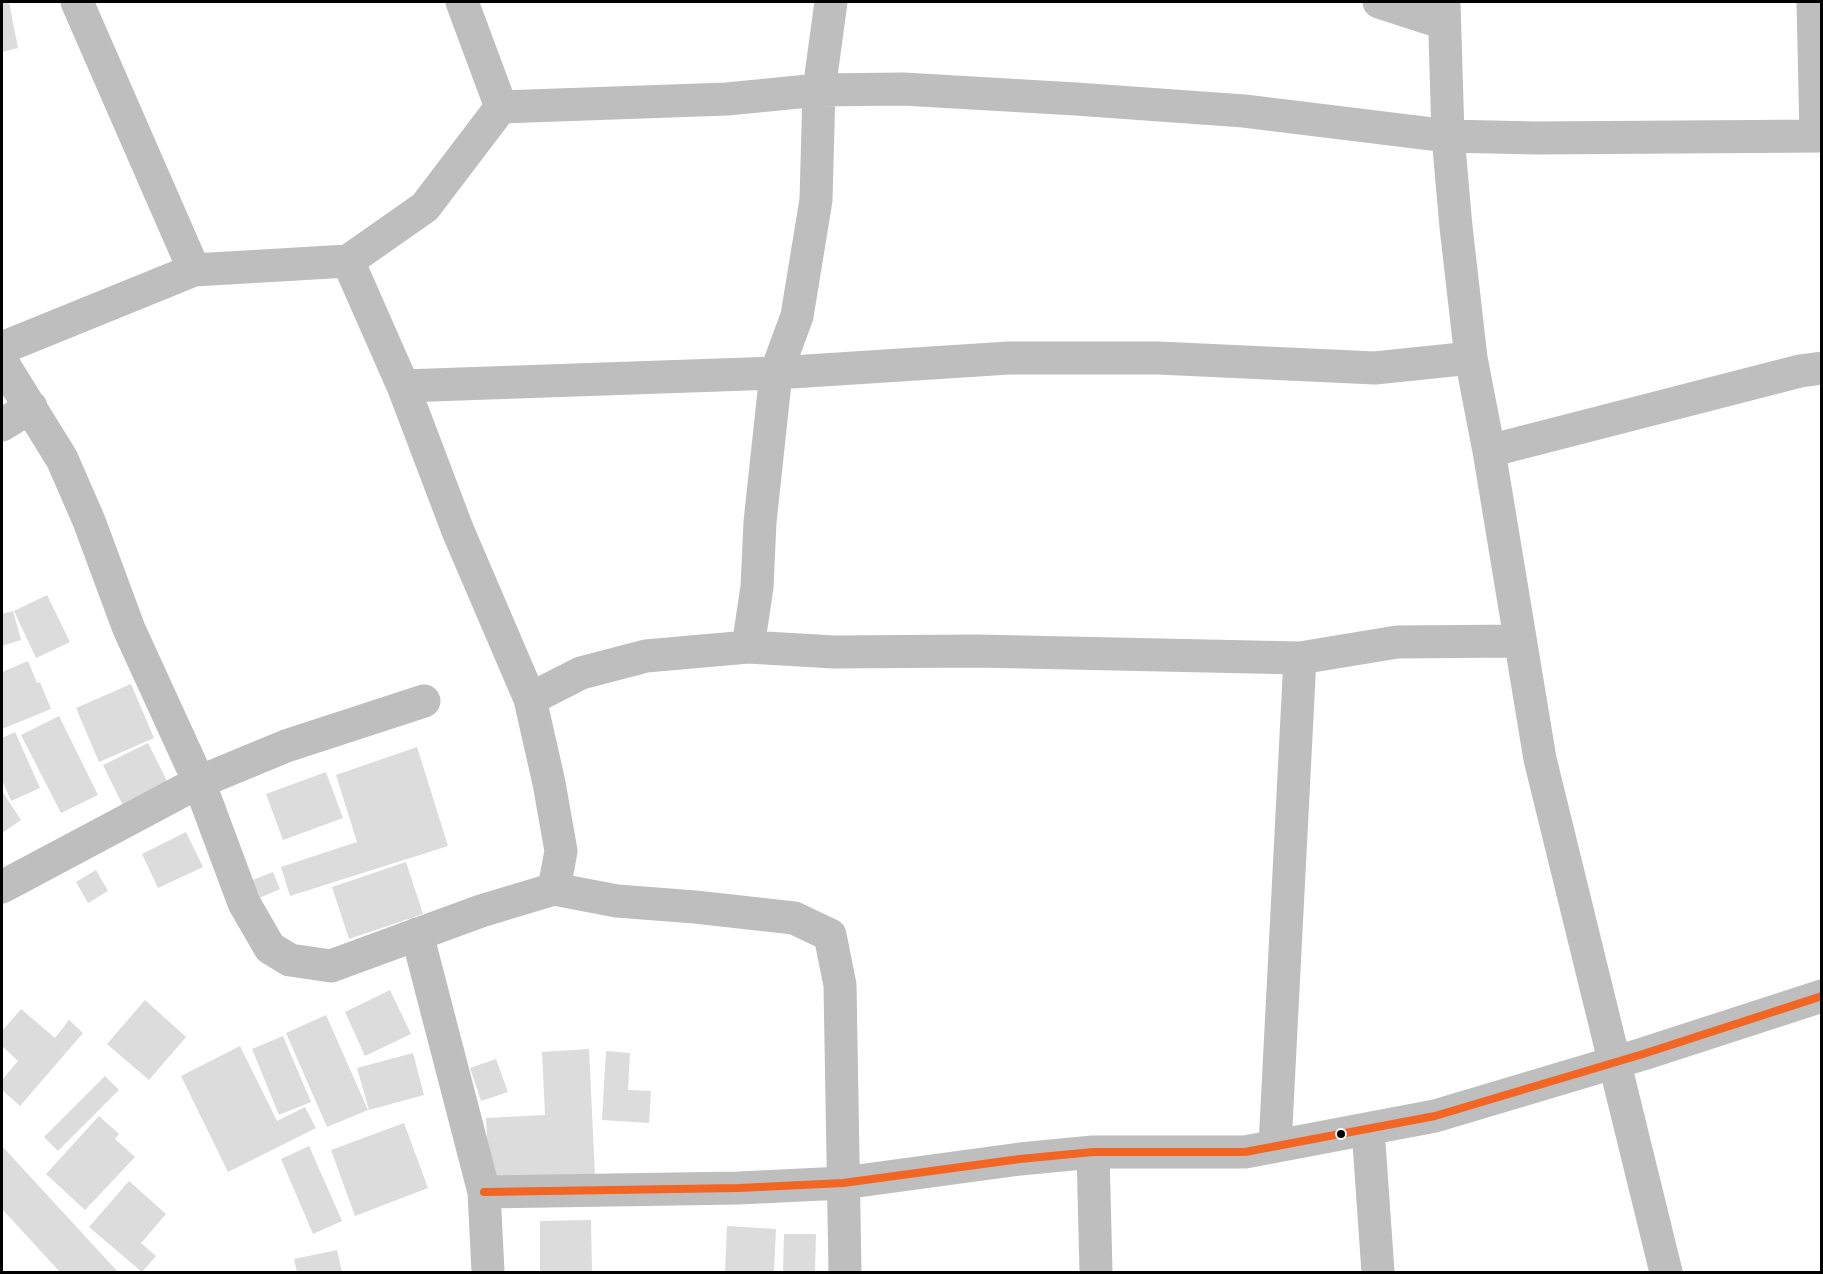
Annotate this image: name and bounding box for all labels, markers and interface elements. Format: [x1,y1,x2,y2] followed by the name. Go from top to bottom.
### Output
[1335,1128,1347,1140] unlabelled marker

